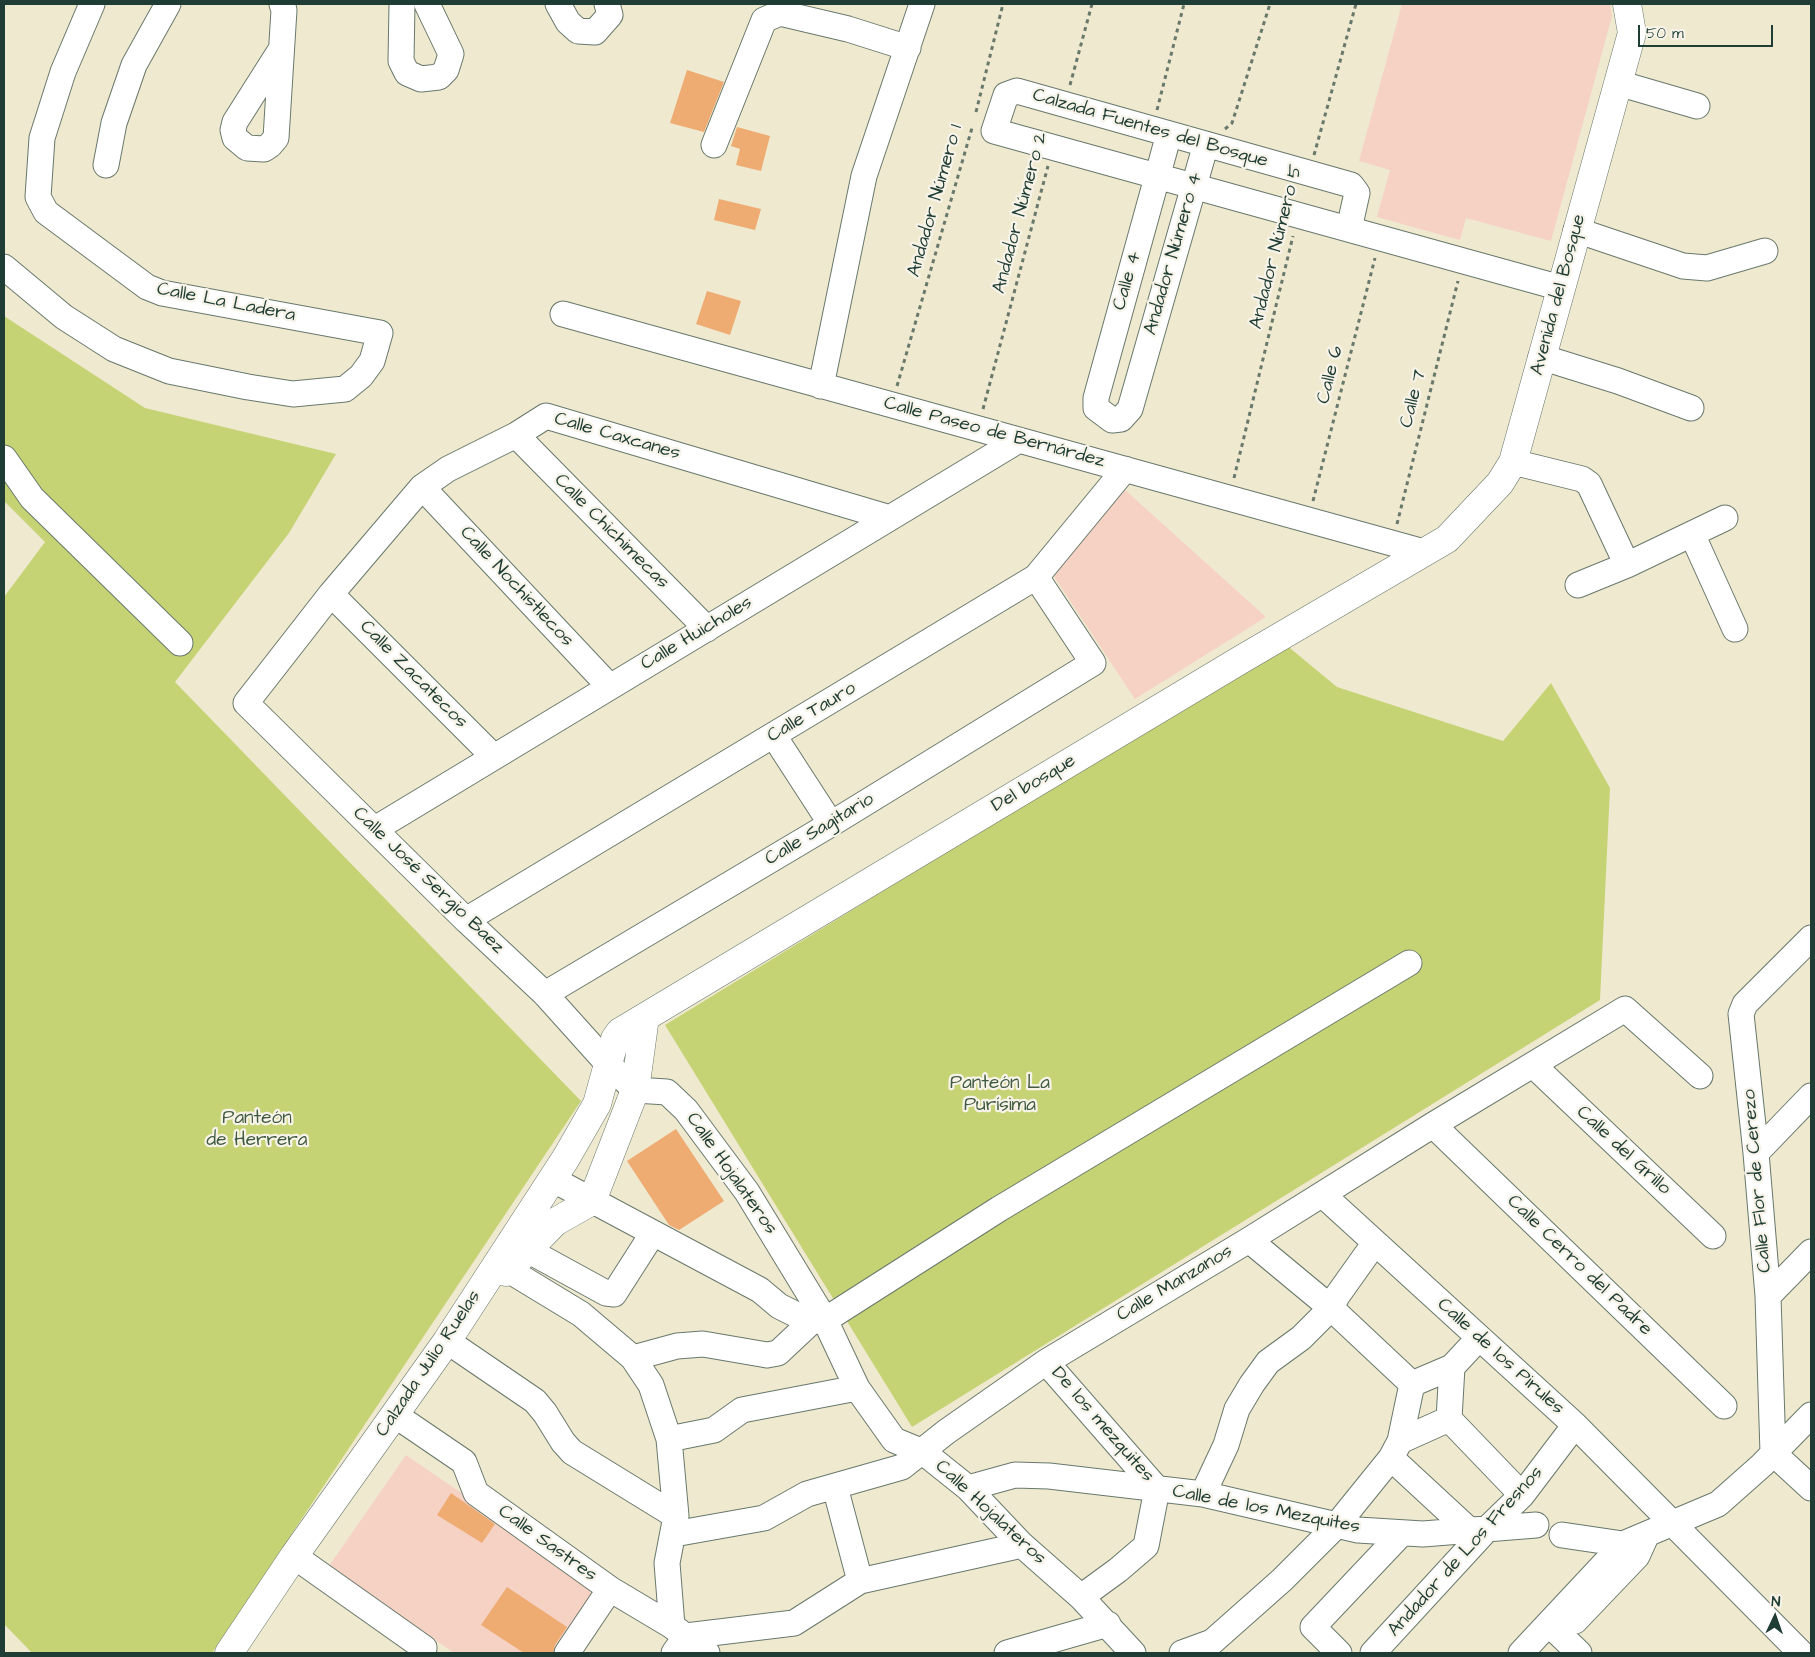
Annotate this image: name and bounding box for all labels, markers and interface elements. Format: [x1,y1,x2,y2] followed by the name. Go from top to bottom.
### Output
[1640,15,1775,47] scale bar
[1646,23,1684,44] text: 50 m
[1030,84,1270,174] street label: Calzada Fuentes del Bosque
[903,122,969,280] street label: Andador Número 1
[989,130,1053,296] street label: Andador Número 2
[1246,163,1308,331] street label: Andador Número 5
[1140,170,1208,338] street label: Andador Número 4
[1527,212,1591,378] street label: Avenida del Bosque
[1109,249,1147,313] street label: Calle 4
[155,278,297,328] street label: Calle La Ladera
[1313,344,1349,406] street label: Calle 6
[1396,368,1432,430] street label: Calle 7
[881,393,1107,473] street label: Calle Paseo de Bernárdez
[551,408,683,466] street label: Calle Caxcanes
[549,470,673,594] street label: Calle Chichimecas
[454,522,578,652] street label: Calle Nochistlecos
[637,592,757,676] street label: Calle Huicholes
[354,616,472,734] street label: Calle Zacatecos
[764,678,860,748] street label: Calle Tauro
[988,750,1080,818] street label: Del bosque
[761,789,879,871] street label: Calle Sagitario
[347,803,509,959] street label: Calle José Sergio Baez
[950,1073,1050,1117] park label: Panteón La Purísima
[1739,1088,1777,1274] street label: Calle Flor de Cerezo
[1571,1101,1675,1201] street label: Calle del Grillo
[207,1108,307,1152] park label: Panteón de Herrera
[680,1109,782,1239] street label: Calle Hojalateros
[1502,1191,1656,1341] street label: Calle Cerro del Padre
[1113,1241,1237,1327] street label: Calle Manzanos
[372,1286,486,1442] street label: Calzada Julio Ruelas
[1432,1294,1568,1420] street label: Calle de los Pirules
[1046,1363,1158,1487] street label: De los mezquites
[930,1456,1050,1570] street label: Calle Hojalateros
[1383,1462,1549,1642] street label: Andador de Los Fresnos
[1170,1481,1362,1539] street label: Calle de los Mezquites
[493,1501,601,1587] street label: Calle Sastres
[1750,1592,1800,1642] north arrow
[1771,1592,1781,1612] text: N

